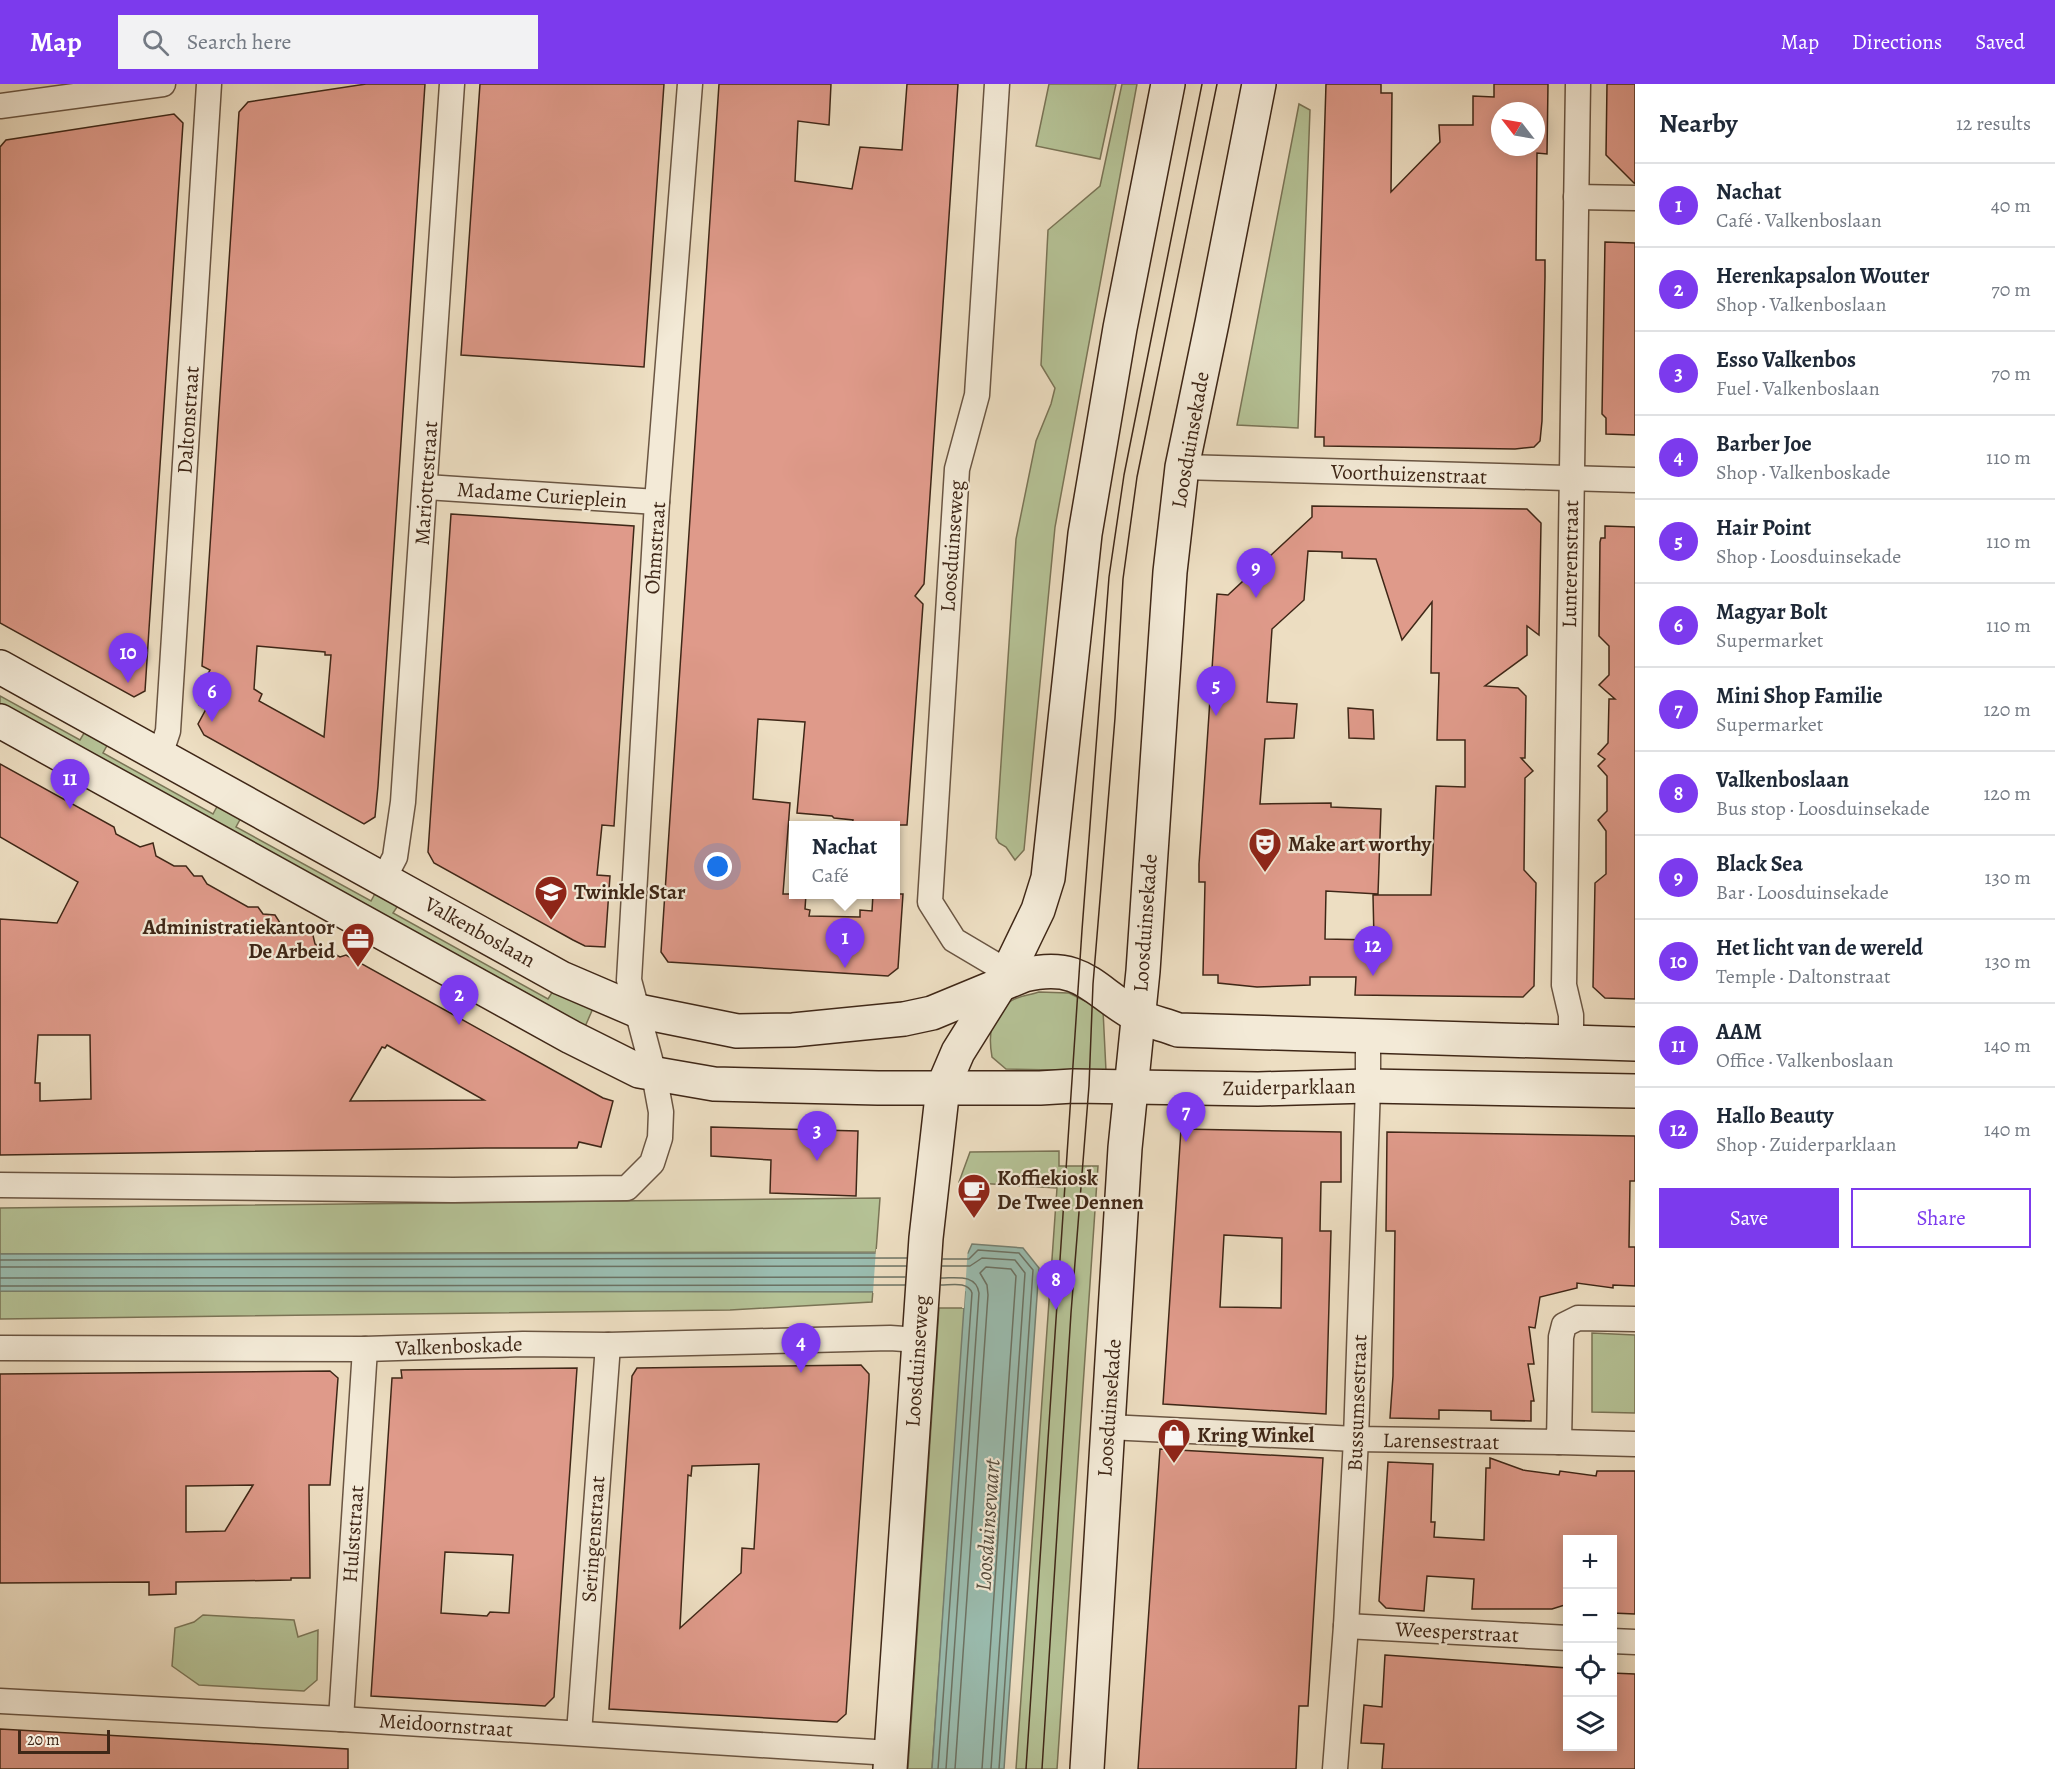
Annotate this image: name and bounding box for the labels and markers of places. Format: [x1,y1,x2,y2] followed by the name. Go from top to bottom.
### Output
[1236,548,1276,598] pin: 9
[108,634,148,683] pin: 10
[1196,666,1236,716] pin: 5
[192,672,232,722] pin: 6
[50,760,90,809] pin: 11
[1247,826,1283,873] theatre icon: Make art worthy
[1288,830,1433,858] place label: Make art worthy
[533,874,569,921] school or university icon: Twinkle Star
[574,878,686,906] place label: Twinkle Star
[142,913,336,965] place label: Administratiekantoor De Arbeid
[826,918,864,968] pin: 1
[340,921,376,968] office icon: Administratiekantoor De Arbeid
[1354,926,1392,976] pin: 12
[440,976,478,1025] pin: 2
[1166,1092,1206,1142] pin: 7
[798,1112,836,1161] pin: 3
[997,1164,1144,1216] place label: Koffiekiosk De Twee Dennen
[956,1172,992,1219] cafe icon: Koffiekiosk De Twee Dennen
[1036,1260,1076,1310] pin: 8
[782,1324,820,1373] pin: 4
[1156,1417,1192,1464] shop icon: Kring Winkel
[1197,1421,1315,1449] place label: Kring Winkel

